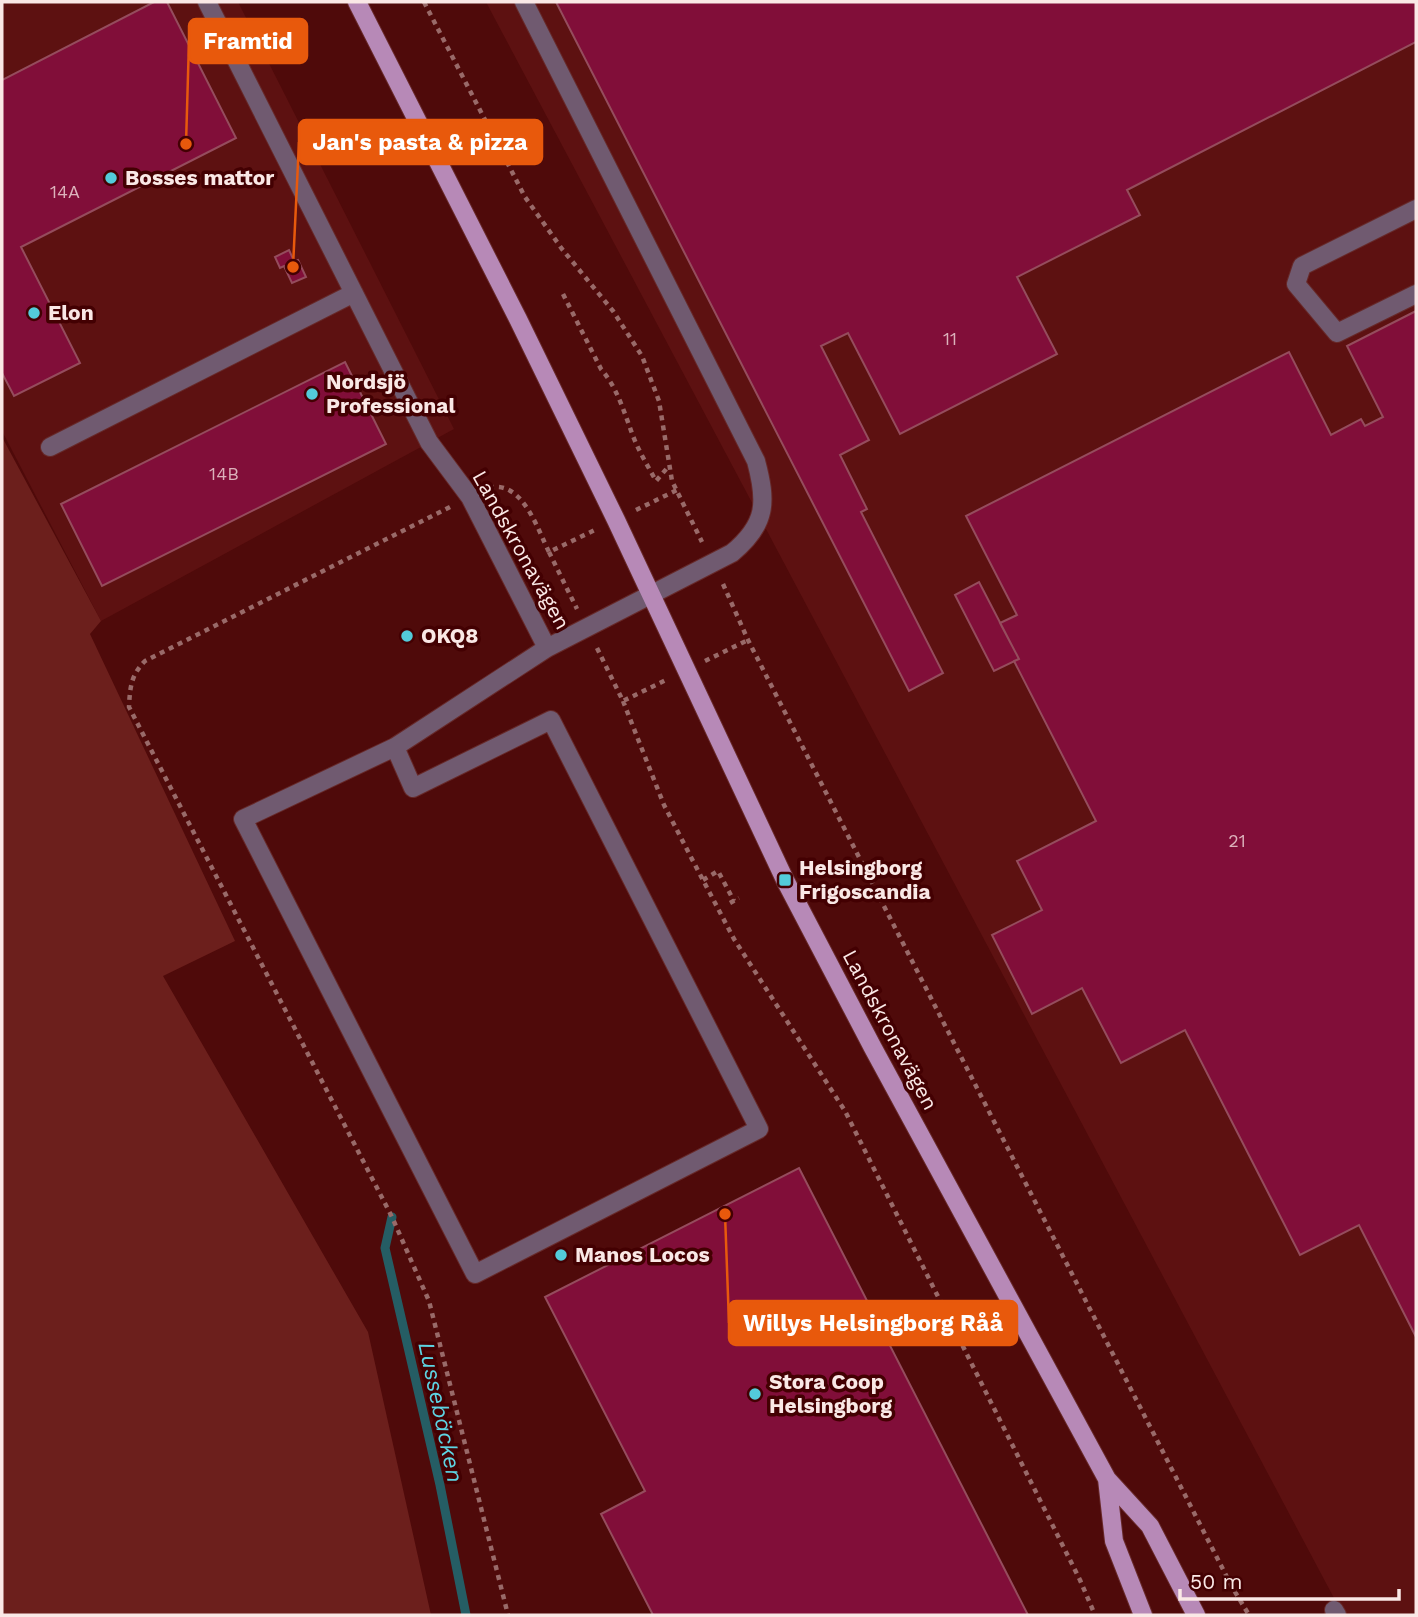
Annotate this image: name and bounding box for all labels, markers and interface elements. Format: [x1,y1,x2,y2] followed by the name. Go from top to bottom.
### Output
[189,19,307,63] callout: Framtid
[203,28,293,55] text: Framtid
[299,120,542,164] callout: Jan's pasta & pizza
[312,129,528,156] text: Jan's pasta & pizza
[125,165,274,190] place label: Bosses mattor
[103,170,119,186] marker: Bosses mattor
[50,181,80,202] house number: 14A
[48,300,94,325] place label: Elon
[26,305,42,321] marker: Elon
[943,328,957,349] house number: 11
[326,369,455,418] place label: Nordsjö Professional
[304,386,320,402] marker: Nordsjö Professional
[209,463,239,484] house number: 14B
[467,466,575,634] street label: Landskronavägen
[421,623,478,648] place label: OKQ8
[399,628,415,644] marker: OKQ8
[1228,830,1246,851] house number: 21
[799,855,931,904] place label: Helsingborg Frigoscandia
[777,872,793,888] marker: Helsingborg Frigoscandia
[838,945,943,1114] street label: Landskronavägen
[575,1242,710,1267] place label: Manos Locos
[553,1247,569,1263] marker: Manos Locos
[729,1301,1017,1345] callout: Willys Helsingborg Råå
[743,1310,1004,1337] text: Willys Helsingborg Råå
[412,1339,469,1485] water label: Lussebäcken
[769,1369,892,1418] place label: Stora Coop Helsingborg
[747,1386,763,1402] marker: Stora Coop Helsingborg
[1180,1558,1399,1602] scale bar
[1190,1569,1242,1594] text: 50 m

